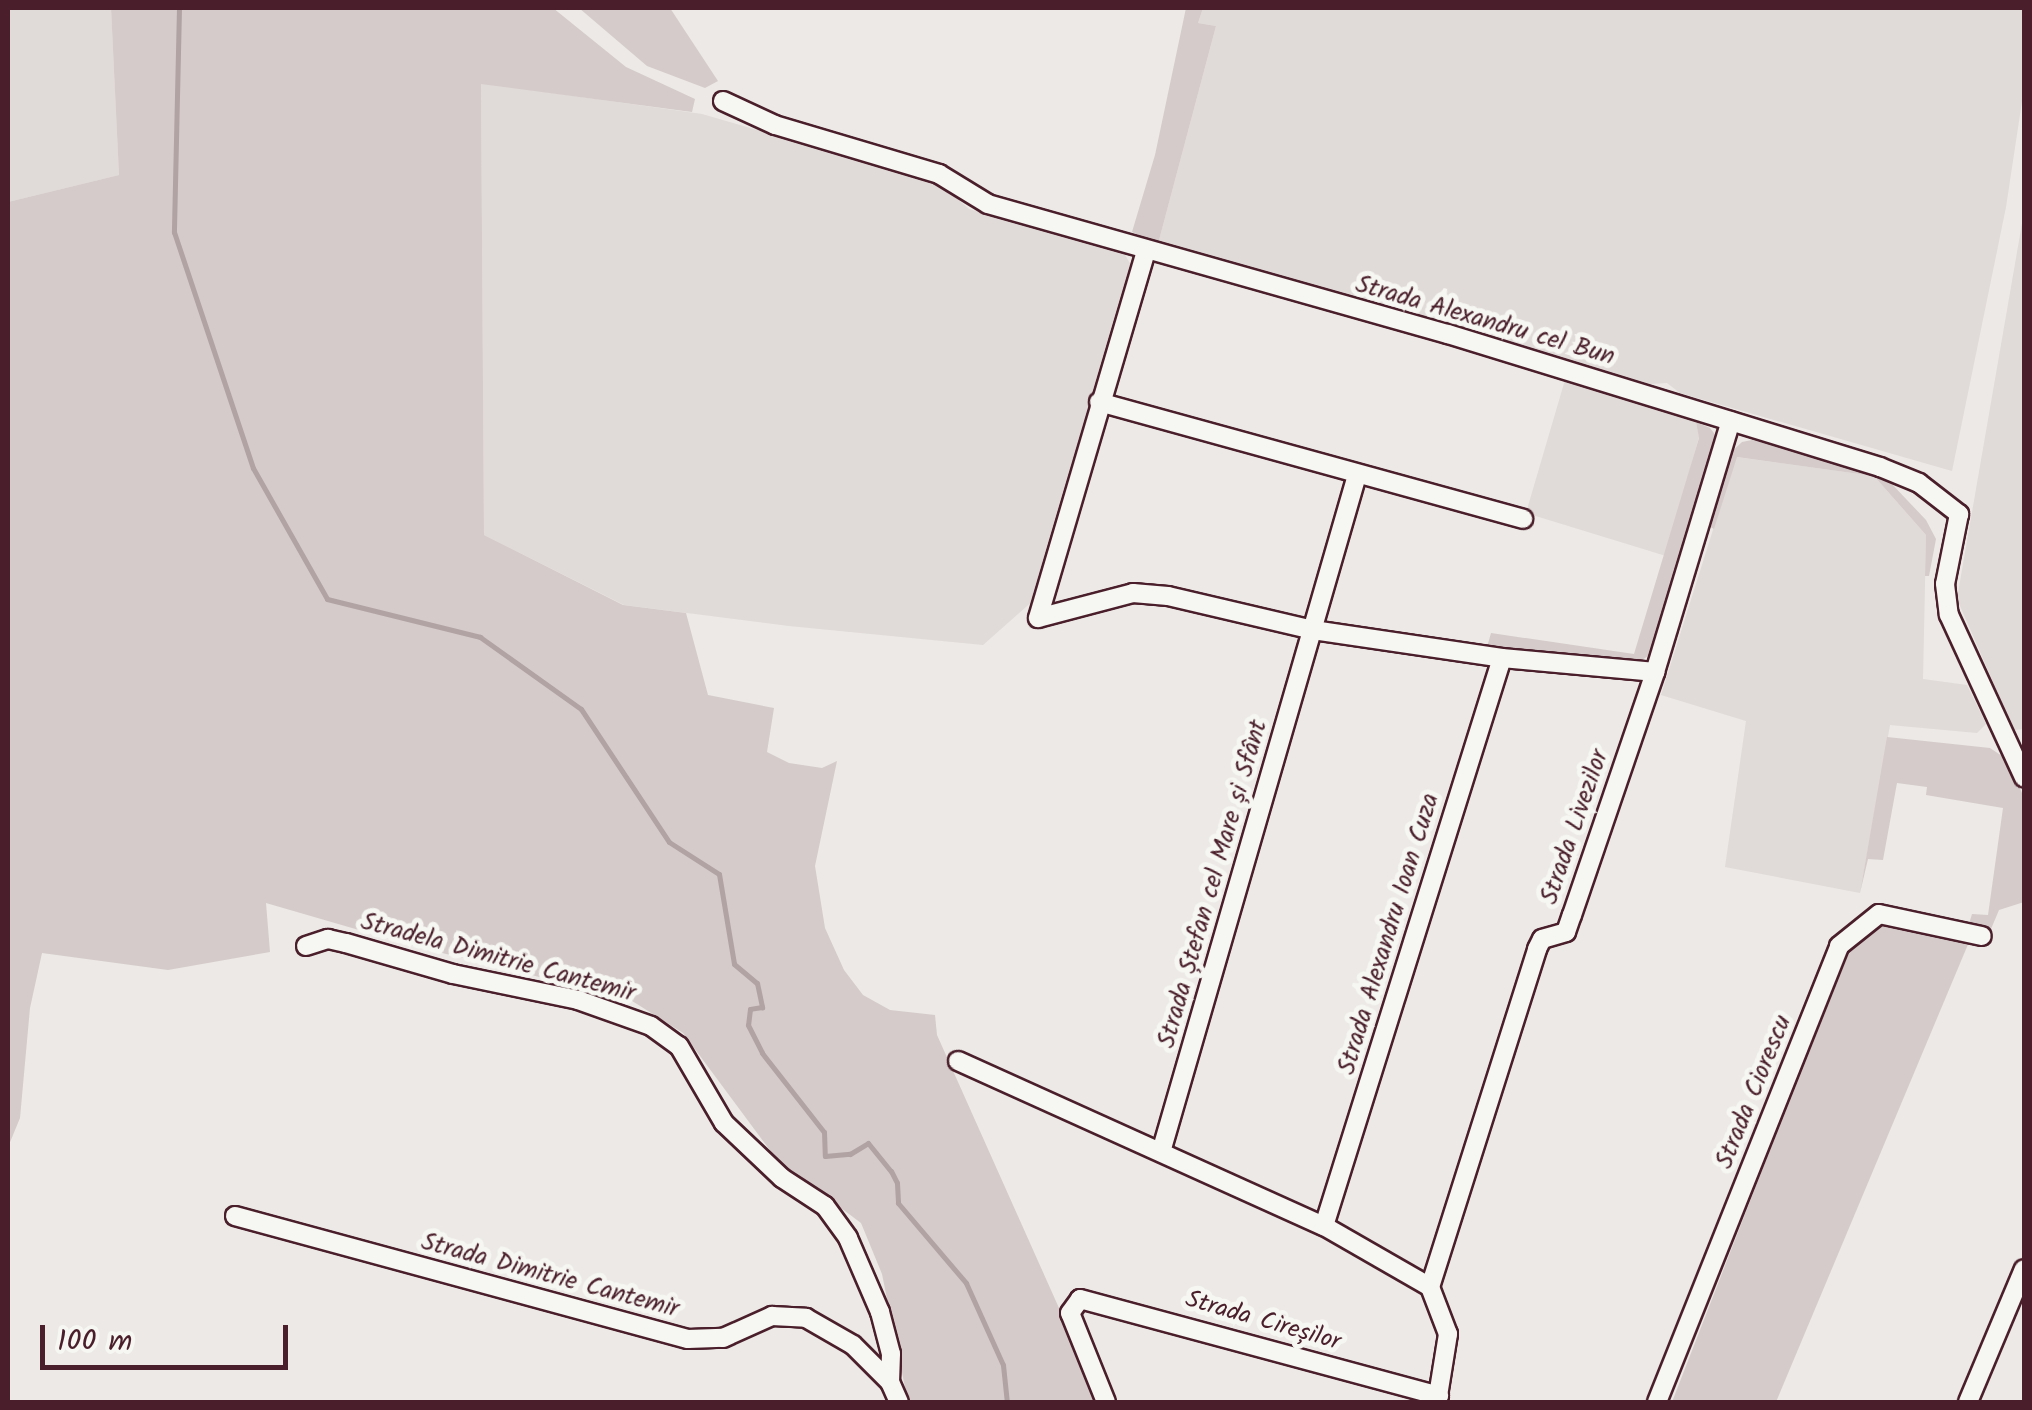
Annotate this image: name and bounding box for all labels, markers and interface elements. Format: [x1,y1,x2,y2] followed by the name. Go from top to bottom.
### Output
[1352,270,1618,372] street label: Strada Alexandru cel Bun
[1152,717,1274,1051] street label: Strada Ștefan cel Mare și Sfânt
[1535,746,1615,908] street label: Strada Livezilor
[1332,790,1446,1078] street label: Strada Alexandru Ioan Cuza
[358,907,638,1009] street label: Stradela Dimitrie Cantemir
[1710,1011,1798,1173] street label: Strada Ciorescu
[418,1227,682,1325] street label: Strada Dimitrie Cantemir
[1182,1285,1344,1357] street label: Strada Cireșilor
[45,1305,292,1367] scale bar
[57,1318,132,1366] text: 100 m

